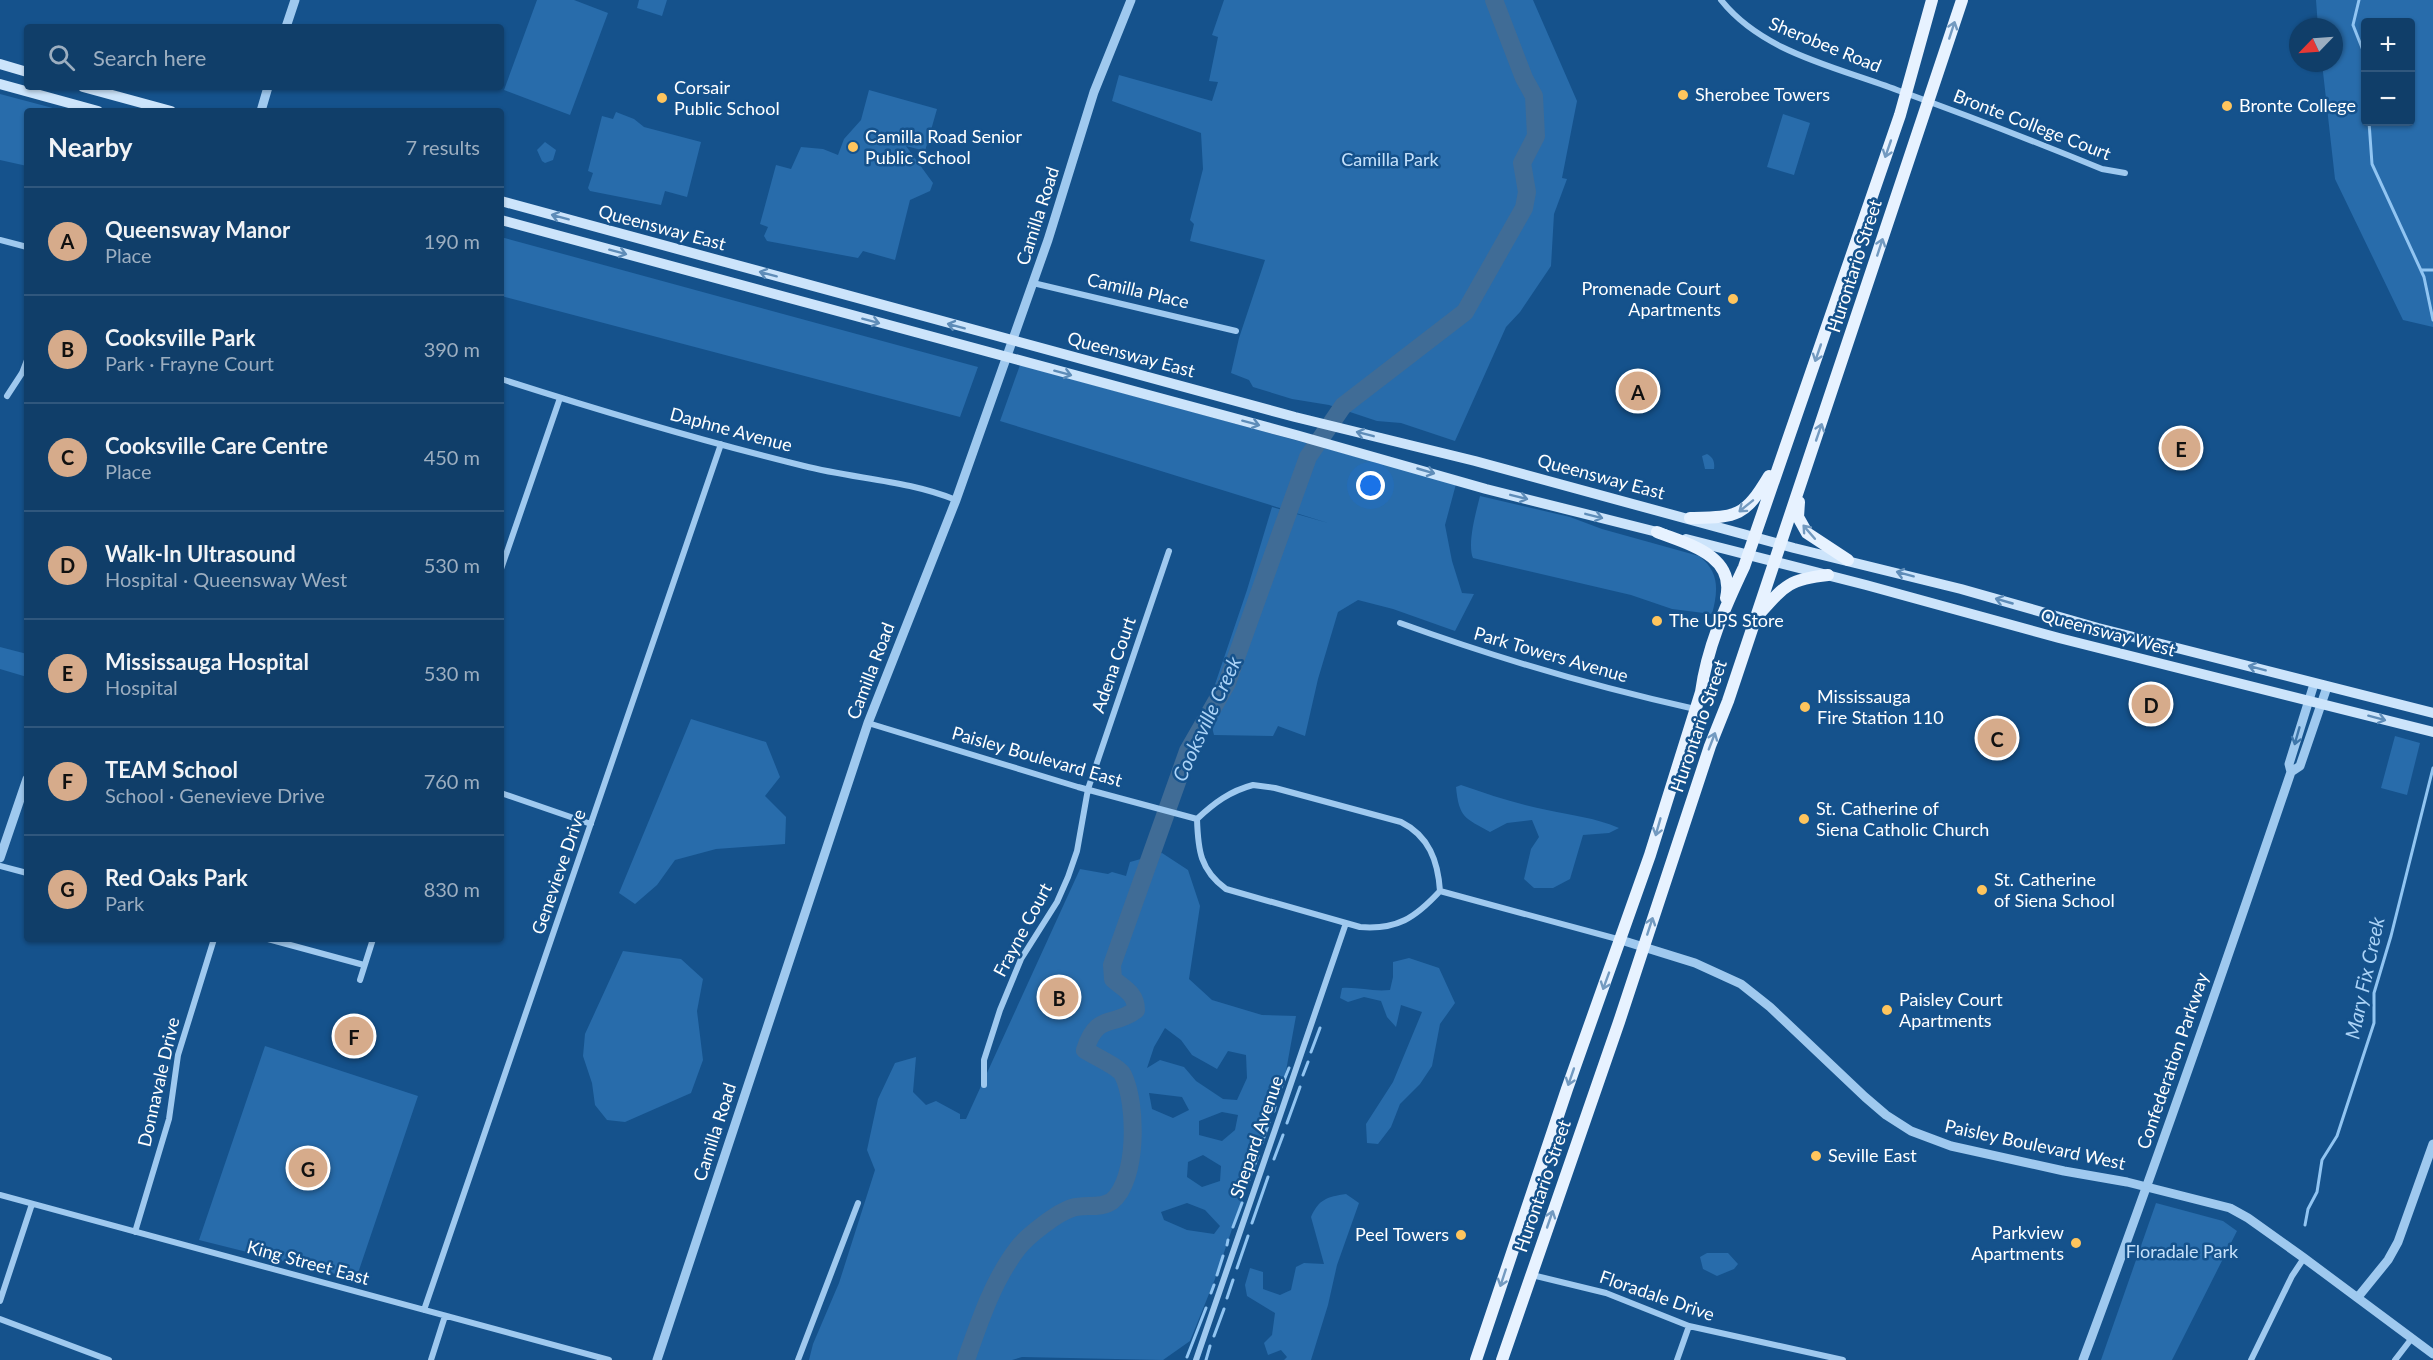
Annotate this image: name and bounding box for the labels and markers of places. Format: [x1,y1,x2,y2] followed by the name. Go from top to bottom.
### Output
[674,76,780,119] place label: Corsair Public School
[1695,83,1830,105] place label: Sherobee Towers
[1676,88,1690,102] marker: Sherobee Towers
[655,91,669,105] marker: Corsair Public School
[2239,94,2356,116] place label: Bronte College
[2220,99,2234,113] marker: Bronte College
[865,125,1022,168] place label: Camilla Road Senior Public School
[846,140,860,154] marker: Camilla Road Senior Public School
[1581,277,1722,320] place label: Promenade Court Apartments
[1726,292,1740,306] marker: Promenade Court Apartments
[1618,368,1658,414] pin: A
[2162,426,2200,470] pin: E
[1669,609,1784,631] place label: The UPS Store
[1650,614,1664,628] marker: The UPS Store
[2132,682,2170,726] pin: D
[1817,685,1944,728] place label: Mississauga Fire Station 110
[1798,700,1812,714] marker: Mississauga Fire Station 110
[1978,716,2016,760] pin: C
[1816,797,1989,840] place label: St. Catherine of Siena Catholic Church
[1797,812,1811,826] marker: St. Catherine of Siena Catholic Church
[1994,868,2115,911] place label: St. Catherine of Siena School
[1975,883,1989,897] marker: St. Catherine of Siena School
[1040,974,1078,1020] pin: B
[1899,988,2003,1031] place label: Paisley Court Apartments
[1880,1003,1894,1017] marker: Paisley Court Apartments
[334,1014,374,1058] pin: F
[1828,1144,1917,1166] place label: Seville East
[288,1146,328,1190] pin: G
[1809,1149,1823,1163] marker: Seville East
[1971,1221,2064,1264] place label: Parkview Apartments
[1355,1223,1449,1245] place label: Peel Towers
[1454,1228,1468,1242] marker: Peel Towers
[2069,1236,2083,1250] marker: Parkview Apartments

